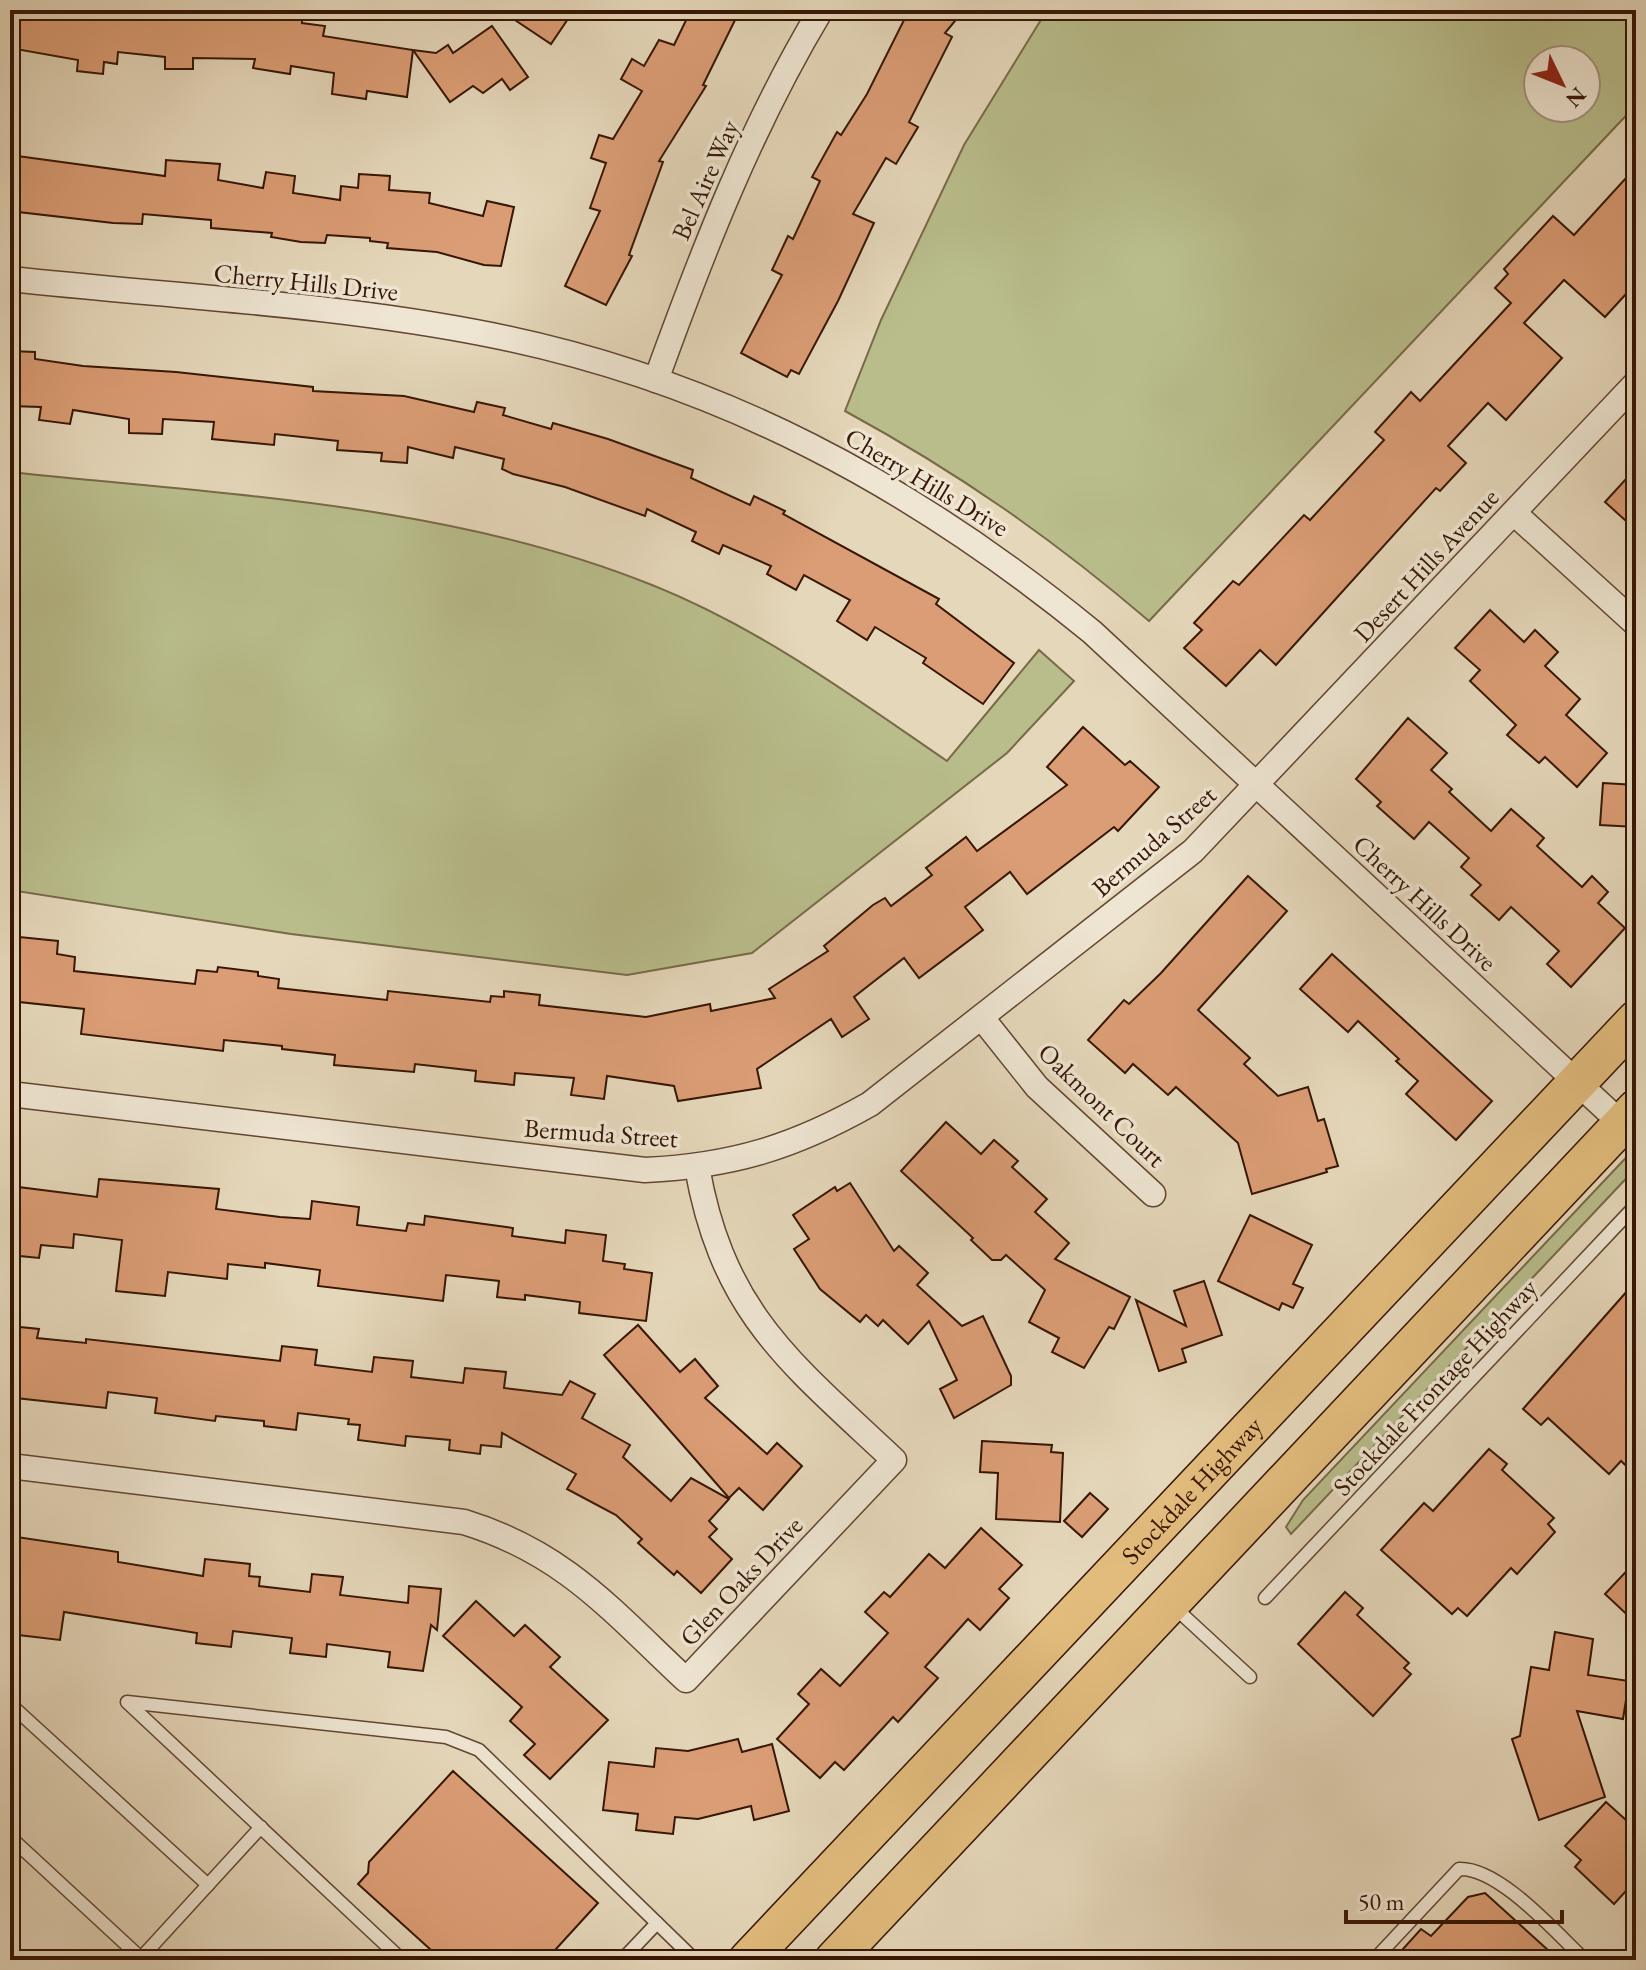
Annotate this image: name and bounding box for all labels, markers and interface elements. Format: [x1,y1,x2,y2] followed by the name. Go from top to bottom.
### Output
[1522,44,1602,124] north arrow
[1559,81,1593,114] text: N
[663,114,747,245] street label: Bel Aire Way
[212,255,400,309] street label: Cherry Hills Drive
[839,420,1015,544] street label: Cherry Hills Drive
[1346,481,1506,649] street label: Desert Hills Avenue
[1085,778,1223,904] street label: Bermuda Street
[1346,827,1504,979] street label: Cherry Hills Drive
[1031,1036,1173,1174] street label: Oakmont Court
[523,1111,679,1155] street label: Bermuda Street
[1325,1271,1545,1503] street label: Stockdale Frontage Highway
[1114,1409,1270,1572] street label: Stockdale Highway
[672,1509,810,1653] street label: Glen Oaks Drive
[1346,1874,1562,1924] scale bar
[1358,1886,1405,1917] text: 50 m

